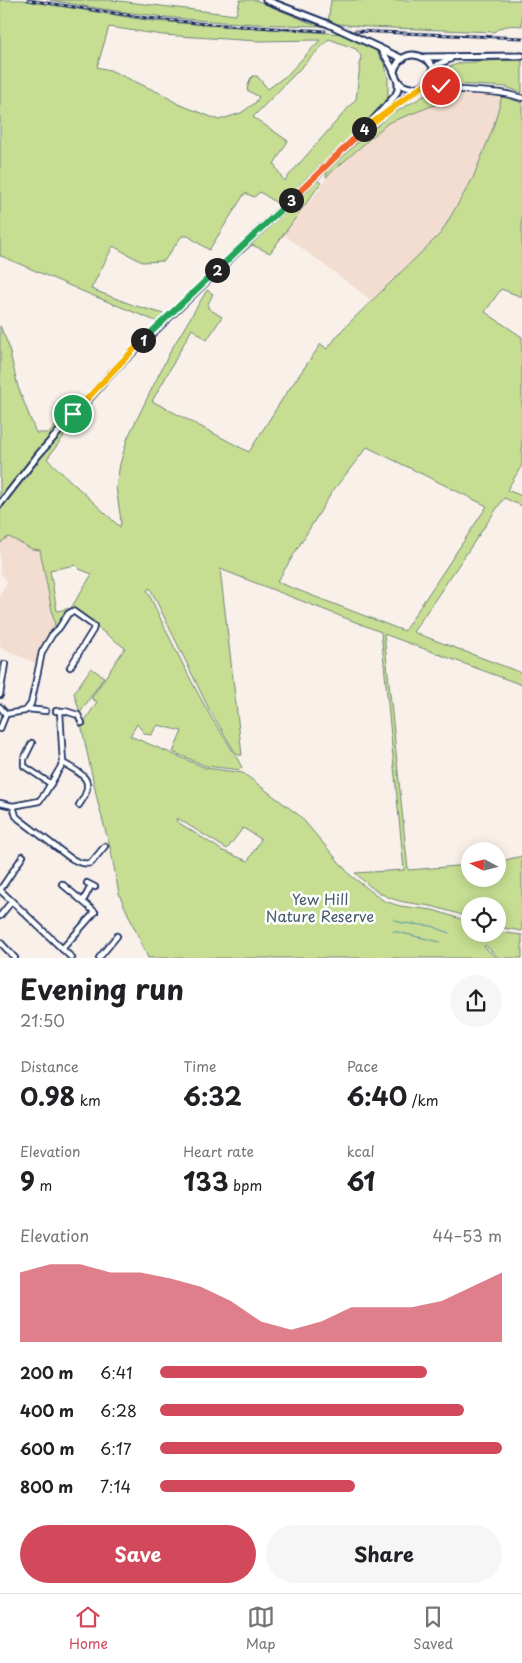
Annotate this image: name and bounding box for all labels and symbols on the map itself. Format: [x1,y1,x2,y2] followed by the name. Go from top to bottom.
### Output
[420,65,462,107] pin
[352,116,376,142] pin: 4
[278,188,304,212] pin: 3
[204,258,230,282] pin: 2
[130,328,156,352] pin: 1
[52,393,94,435] pin
[461,842,506,888] north arrow
[266,887,374,927] park label: Yew Hill Nature Reserve

